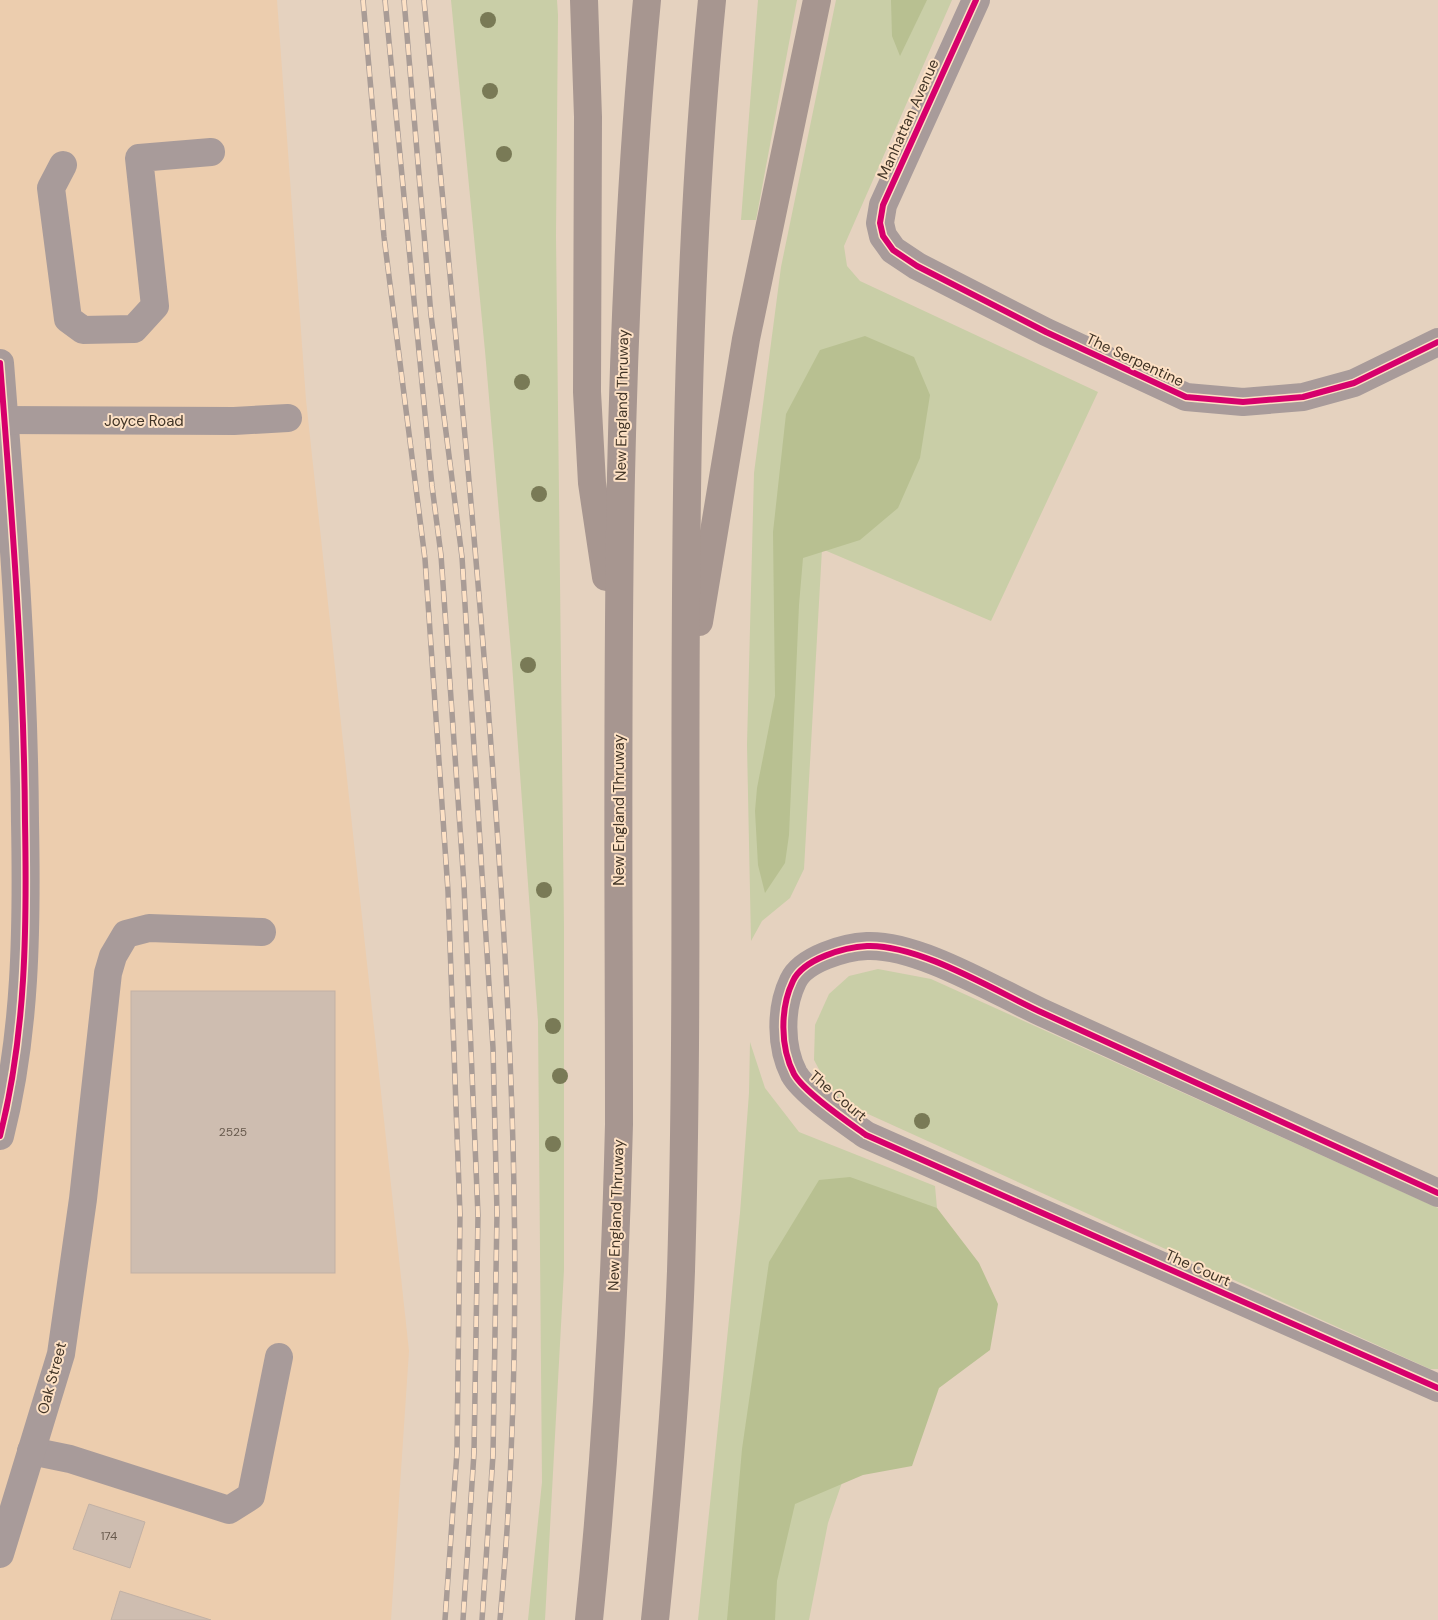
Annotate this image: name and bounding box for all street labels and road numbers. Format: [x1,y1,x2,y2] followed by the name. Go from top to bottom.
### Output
[873,56,943,182] street label: Manhattan Avenue
[611,328,633,481] street label: New England Thruway
[1083,329,1187,391] street label: The Serpentine
[104,411,184,431] street label: Joyce Road
[609,734,629,886] street label: New England Thruway
[805,1066,871,1126] street label: The Court
[603,1138,629,1291] street label: New England Thruway
[1162,1245,1234,1291] street label: The Court
[33,1340,71,1416] street label: Oak Street

